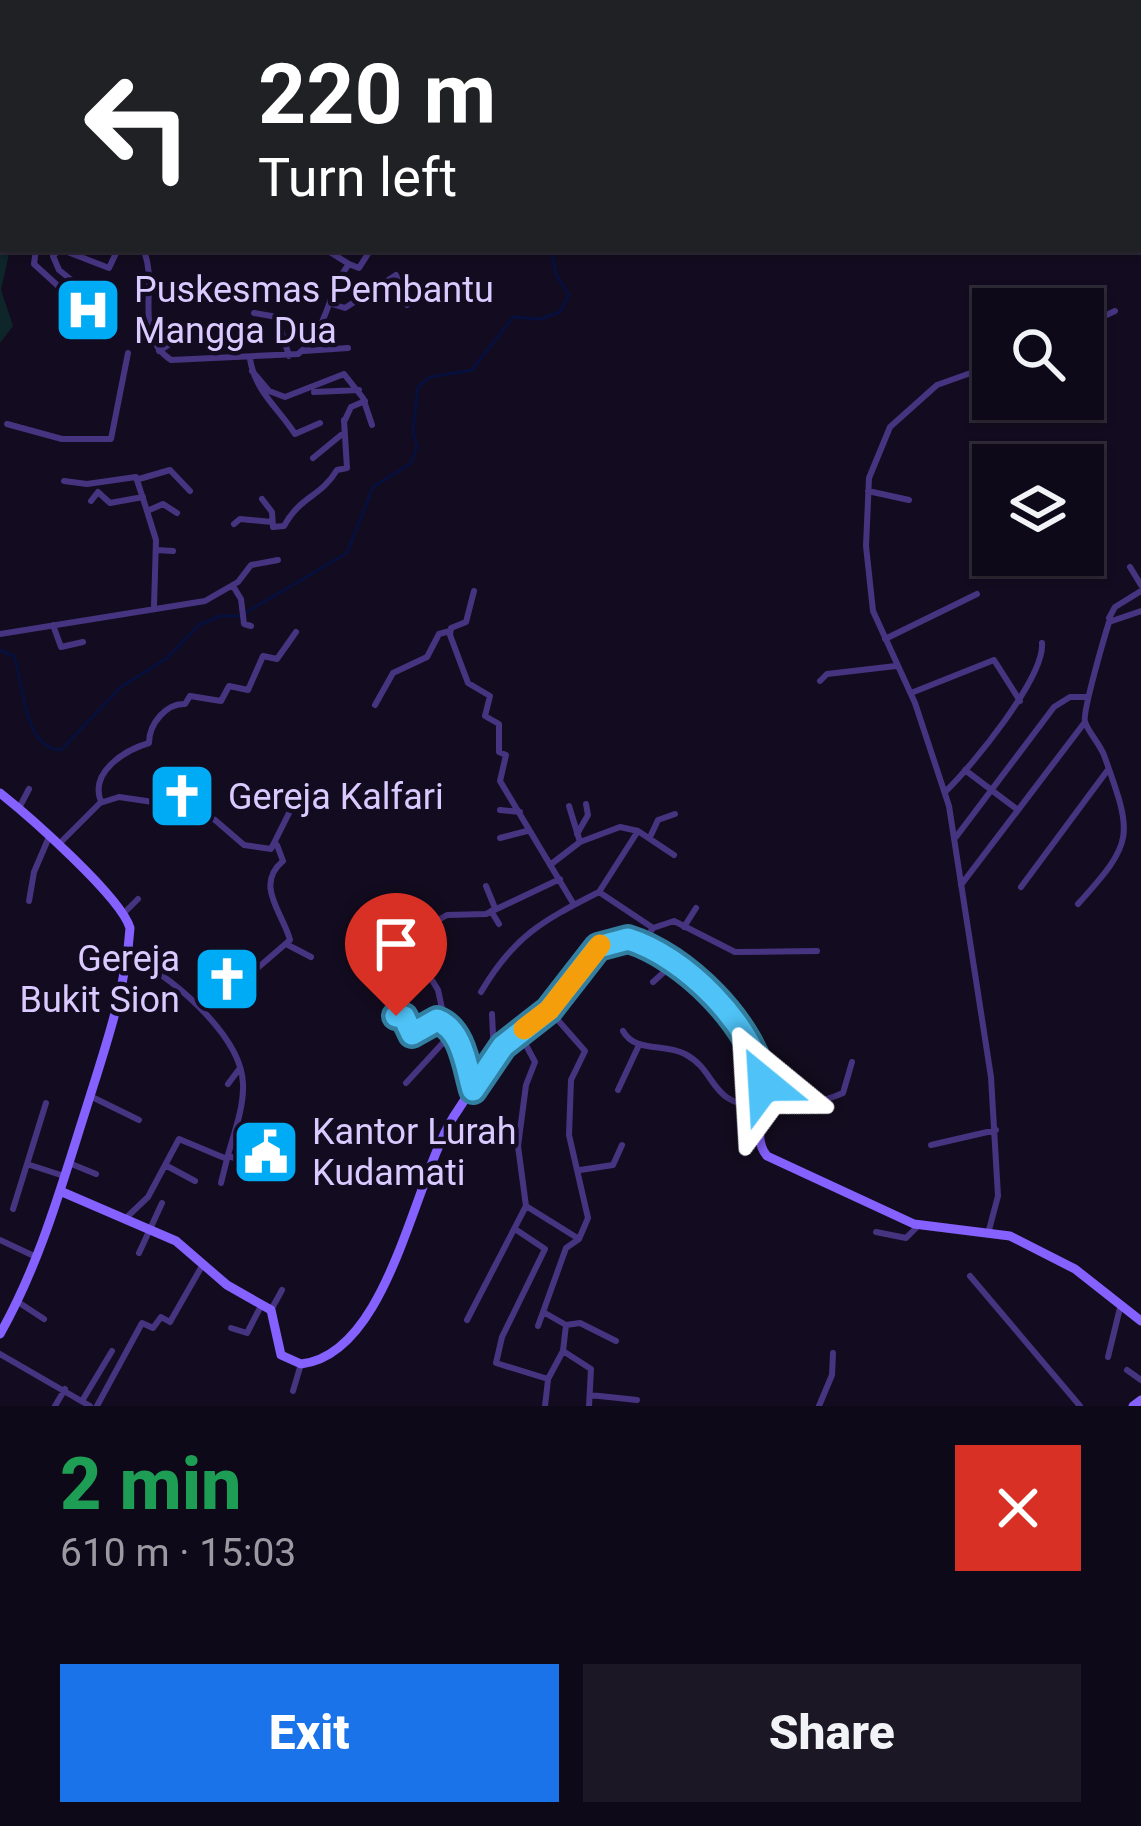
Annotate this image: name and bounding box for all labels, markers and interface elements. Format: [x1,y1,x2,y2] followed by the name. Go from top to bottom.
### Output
[258,45,496,144] text: 220 m
[60,48,216,204] icon: left
[258,146,457,209] text: Turn left
[134,269,494,352] place label: Puskesmas Pembantu Mangga Dua
[53,275,123,345] hospital icon: Puskesmas Pembantu Mangga Dua
[972,288,1104,576] map controls
[972,288,1104,420] button: search
[972,444,1104,576] button: layers
[147,761,217,831] church icon: Gereja Kalfari
[228,776,444,818] place label: Gereja Kalfari
[345,893,447,1016] pin
[363,911,429,977] icon: arrive
[19,938,180,1021] place label: Gereja Bukit Sion
[192,944,262,1014] church icon: Gereja Bukit Sion
[701,1021,827,1147] position arrow
[312,1111,517,1194] place label: Kantor Lurah Kudamati
[231,1117,301,1187] public building icon: Kantor Lurah Kudamati
[60,1442,242,1527] text: 2 min
[955,1445,1081,1571] button: close
[60,1530,296,1576] text: 610 m · 15:03
[60,1664,559,1802] button: Exit
[583,1664,1081,1802] button: Share

